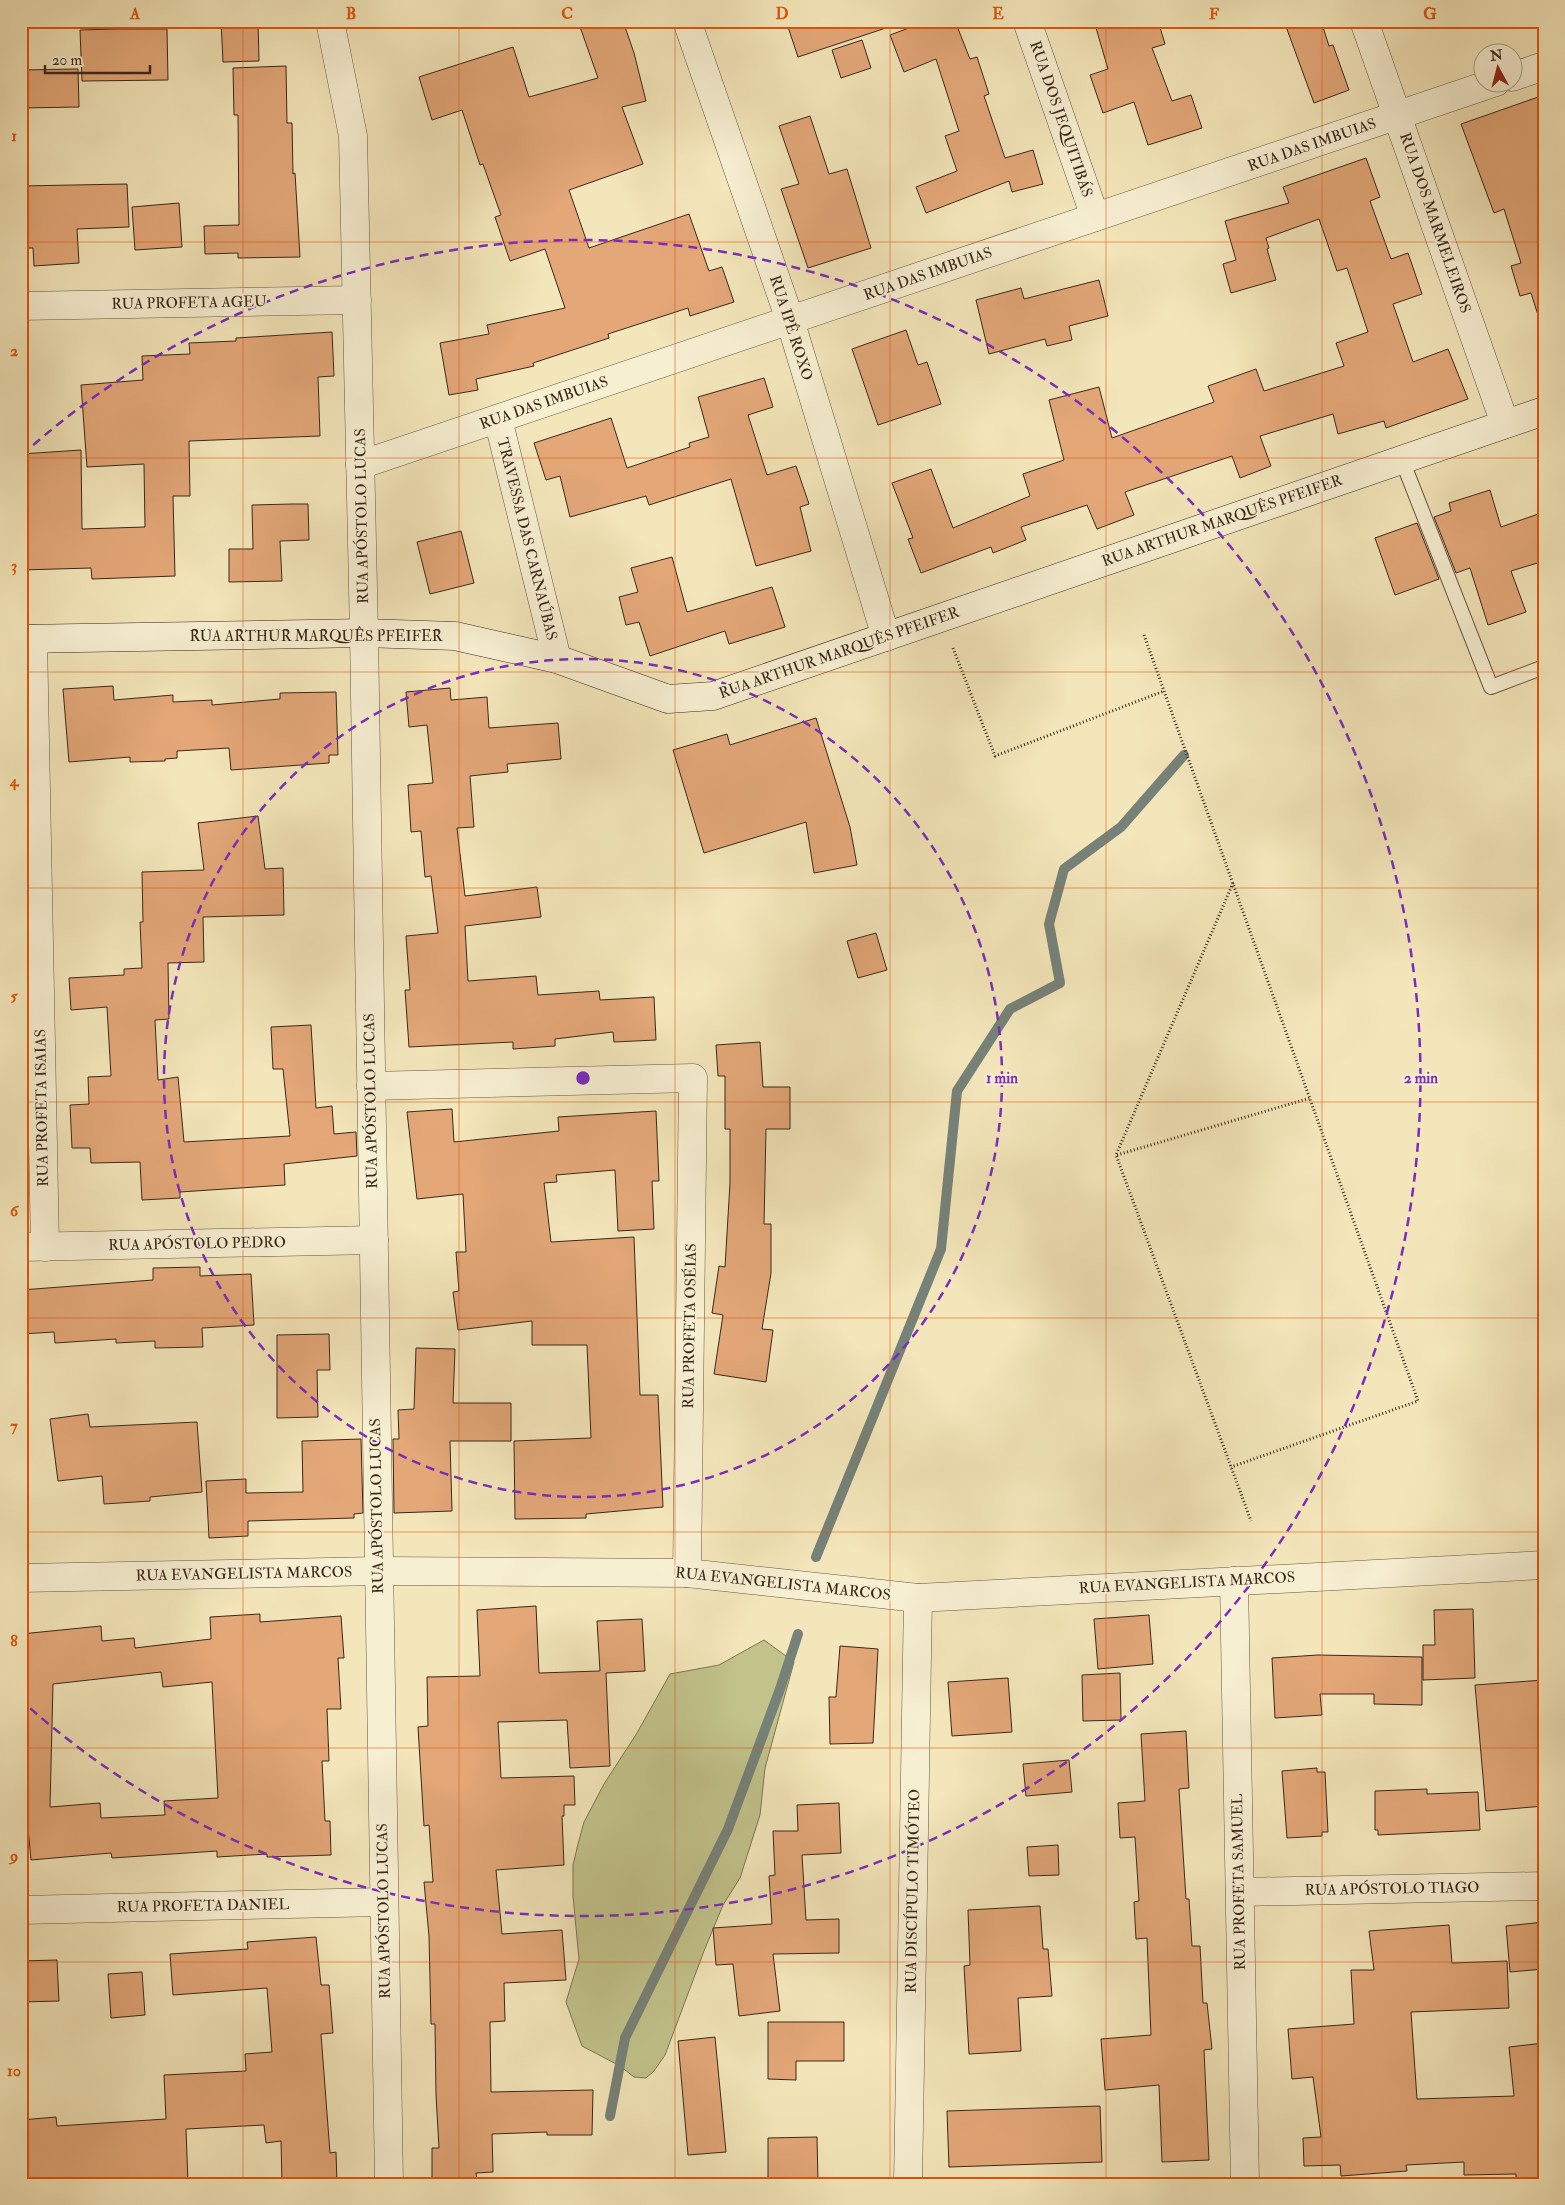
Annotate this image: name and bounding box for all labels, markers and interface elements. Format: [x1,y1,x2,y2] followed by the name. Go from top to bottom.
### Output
[129,4,141,24] text: A
[346,4,356,24] text: B
[561,4,573,24] text: C
[775,4,789,24] text: D
[992,4,1004,24] text: E
[1209,4,1219,24] text: F
[1423,4,1437,24] text: G
[1024,38,1099,200] street label: RUA DOS JEQUITIBÁS
[45,42,150,74] scale bar
[1472,42,1522,92] north arrow
[1488,46,1504,65] text: N
[52,51,82,70] text: 20 m
[1245,114,1379,176] street label: RUA DAS IMBUIAS
[11,126,17,146] text: 1
[1395,130,1475,316] street label: RUA DOS MARMELEIROS
[861,243,995,305] street label: RUA DAS IMBUIAS
[765,273,818,383] street label: RUA IPÊ ROXO
[111,292,267,314] street label: RUA PROFETA AGEU
[10,341,18,361] text: 2
[477,372,611,434] street label: RUA DAS IMBUIAS
[349,428,373,604] street label: RUA APÓSTOLO LUCAS
[493,435,563,642] street label: TRAVESSA DAS CARNAÚBAS
[1099,469,1346,571] street label: RUA ARTHUR MARQUÊS PFEIFER
[11,556,17,576] text: 3
[716,601,963,703] street label: RUA ARTHUR MARQUÊS PFEIFER
[190,626,444,646] street label: RUA ARTHUR MARQUÊS PFEIFER
[9,771,20,791] text: 4
[10,986,18,1006] text: 5
[358,1013,382,1189] street label: RUA APÓSTOLO LUCAS
[31,1029,53,1187] street label: RUA PROFETA ISAIAS
[574,1069,592,1087] centre of rings
[986,1069,1018,1088] text: 1 min
[1404,1069,1438,1088] text: 2 min
[10,1201,20,1221] text: 6
[108,1231,286,1255] street label: RUA APÓSTOLO PEDRO
[677,1243,701,1409] street label: RUA PROFETA OSÉIAS
[10,1416,18,1436] text: 7
[364,1418,388,1594] street label: RUA APÓSTOLO LUCAS
[136,1563,352,1585] street label: RUA EVANGELISTA MARCOS
[674,1563,892,1605] street label: RUA EVANGELISTA MARCOS
[1078,1568,1296,1598] street label: RUA EVANGELISTA MARCOS
[10,1631,18,1651] text: 8
[900,1789,924,1993] street label: RUA DISCÍPULO TIMÓTEO
[1228,1793,1250,1970] street label: RUA PROFETA SAMUEL
[371,1823,395,1999] street label: RUA APÓSTOLO LUCAS
[8,1846,18,1866] text: 9
[1304,1876,1480,1900] street label: RUA APÓSTOLO TIAGO
[116,1895,290,1917] street label: RUA PROFETA DANIEL
[7,2061,21,2081] text: 10

